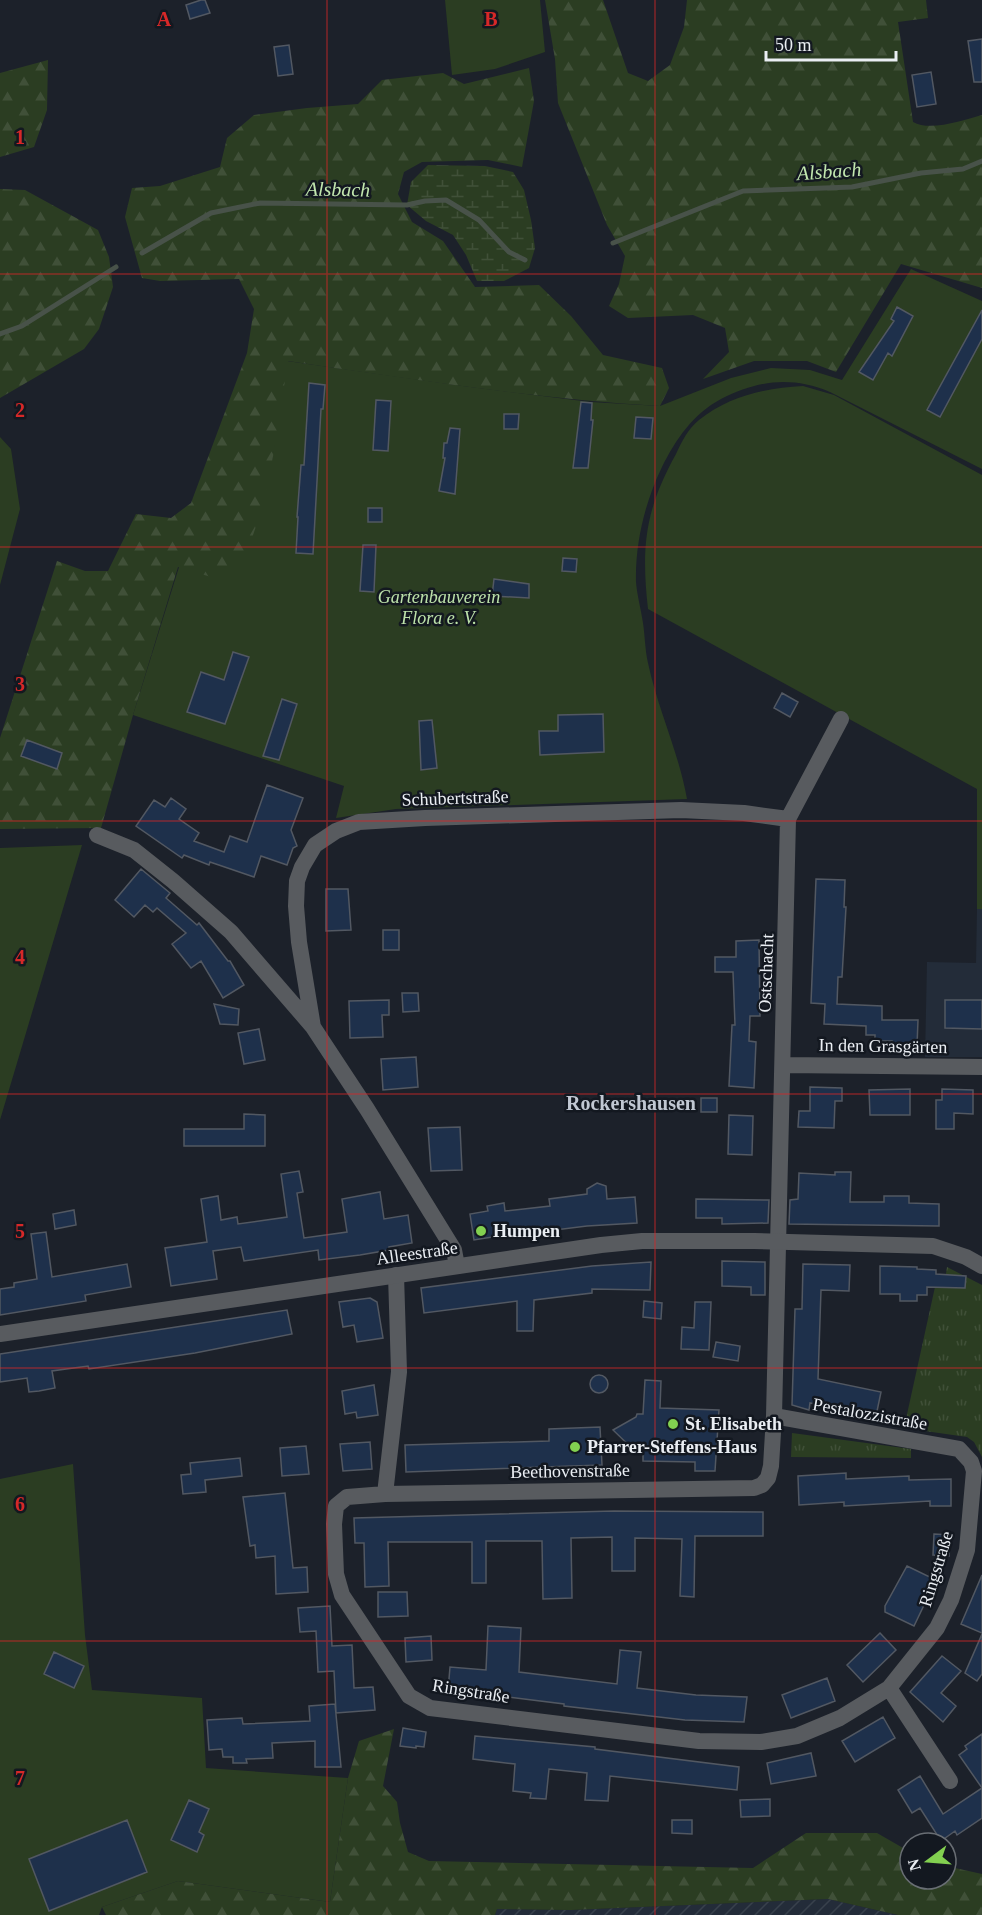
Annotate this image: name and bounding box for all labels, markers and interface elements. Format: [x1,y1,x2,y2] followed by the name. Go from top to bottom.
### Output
[157,8,172,30] text: A
[484,8,498,30] text: B
[766,24,896,62] scale bar
[775,35,812,55] text: 50 m
[15,126,25,148] text: 1
[794,158,862,184] water label: Alsbach
[304,177,370,201] water label: Alsbach
[15,399,25,421] text: 2
[378,587,500,628] park label: Gartenbauverein Flora e. V.
[15,673,25,695] text: 3
[401,786,509,810] street label: Schubertstraße
[755,933,777,1013] street label: Ostschacht
[15,946,25,968] text: 4
[818,1035,948,1057] street label: In den Grasgärten
[566,1092,696,1114] district label: Rockershausen
[15,1220,25,1242] text: 5
[493,1221,560,1241] place label: Humpen
[474,1224,488,1238] marker: Humpen
[375,1237,459,1269] street label: Alleestraße
[811,1394,929,1434] street label: Pestalozzistraße
[685,1414,782,1434] place label: St. Elisabeth
[666,1417,680,1431] marker: St. Elisabeth
[587,1437,757,1457] place label: Pfarrer-Steffens-Haus
[568,1440,582,1454] marker: Pfarrer-Steffens-Haus
[510,1460,630,1482] street label: Beethovenstraße
[15,1493,25,1515] text: 6
[915,1529,957,1609] street label: Ringstraße
[431,1675,511,1707] street label: Ringstraße
[15,1767,25,1789] text: 7
[898,1831,958,1891] north arrow
[904,1857,924,1873] text: N

